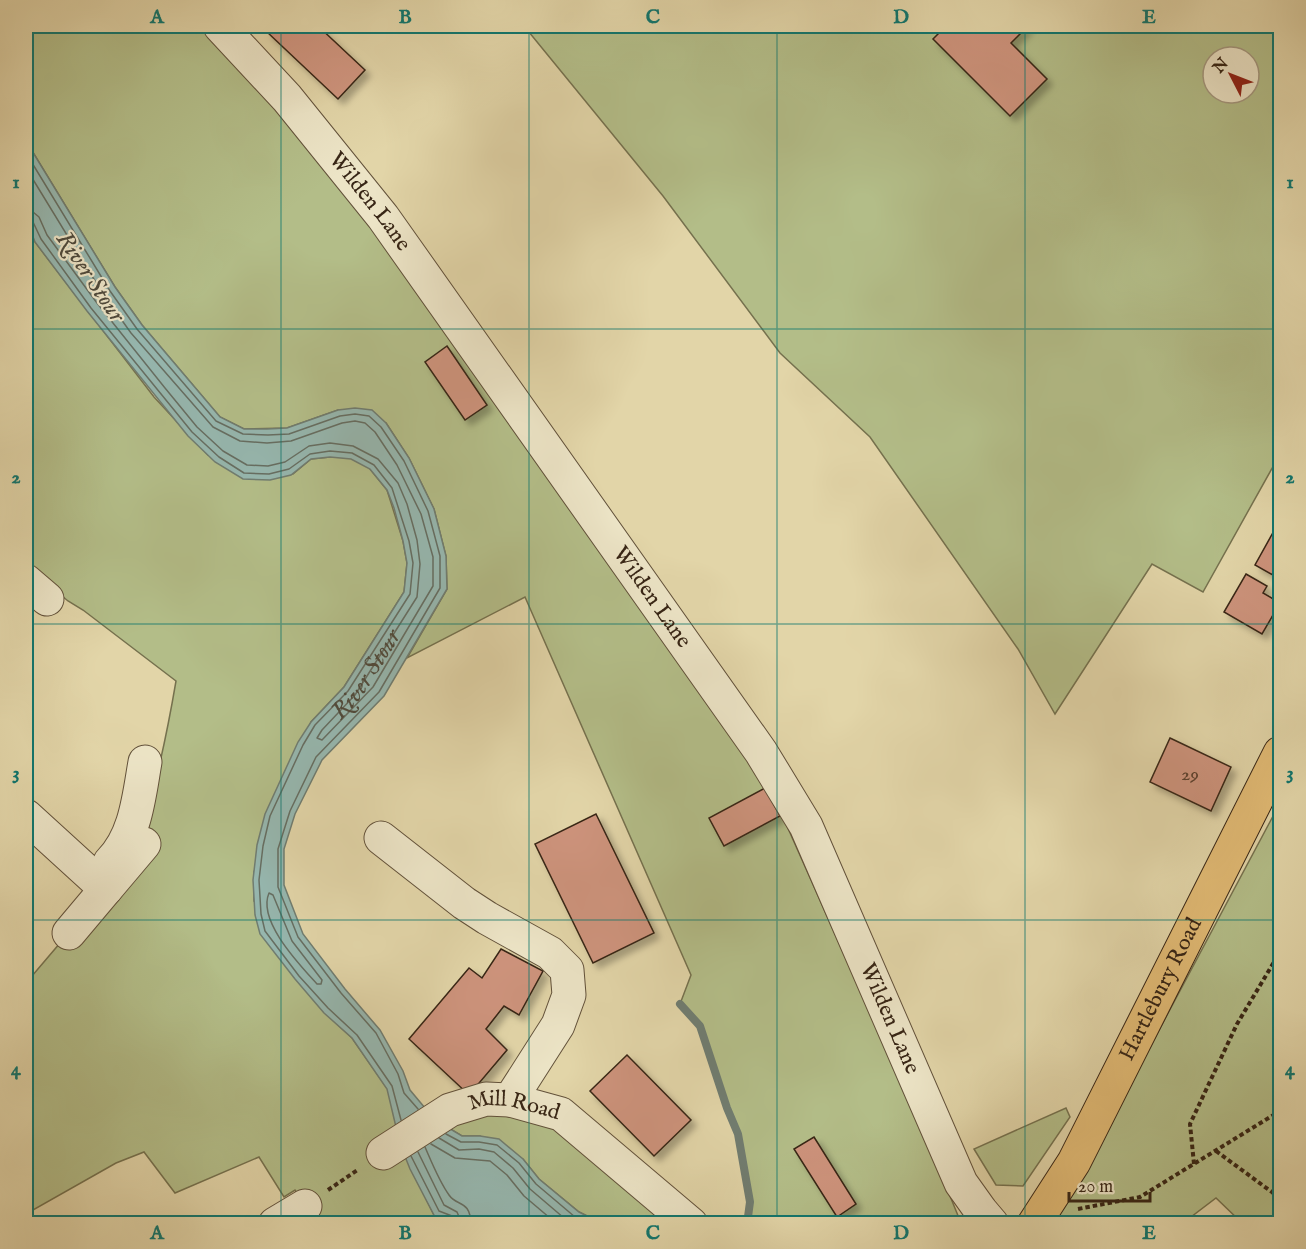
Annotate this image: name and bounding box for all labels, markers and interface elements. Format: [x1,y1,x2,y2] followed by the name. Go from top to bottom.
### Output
[149,5,165,30] text: A
[398,5,412,30] text: B
[646,5,660,30] text: C
[893,5,909,30] text: D
[1142,5,1156,30] text: E
[1201,45,1261,105] north arrow
[1209,54,1234,79] text: N
[322,146,417,257] street label: Wilden Lane
[12,170,20,195] text: 1
[1286,170,1294,195] text: 1
[48,226,133,330] water label: River Stour
[11,465,21,490] text: 2
[1285,465,1295,490] text: 2
[606,541,697,654] street label: Wilden Lane
[324,622,409,726] water label: River Stour
[12,761,20,786] text: 3
[1286,761,1294,786] text: 3
[1181,762,1199,787] house number: 29
[1113,913,1209,1066] street label: Hartlebury Road
[853,959,926,1078] street label: Wilden Lane
[11,1057,22,1082] text: 4
[1285,1057,1296,1082] text: 4
[465,1085,563,1127] street label: Mill Road
[1069,1165,1150,1203] scale bar
[1078,1176,1113,1199] text: 20 m
[149,1221,165,1246] text: A
[398,1221,412,1246] text: B
[646,1221,660,1246] text: C
[893,1221,909,1246] text: D
[1142,1221,1156,1246] text: E

